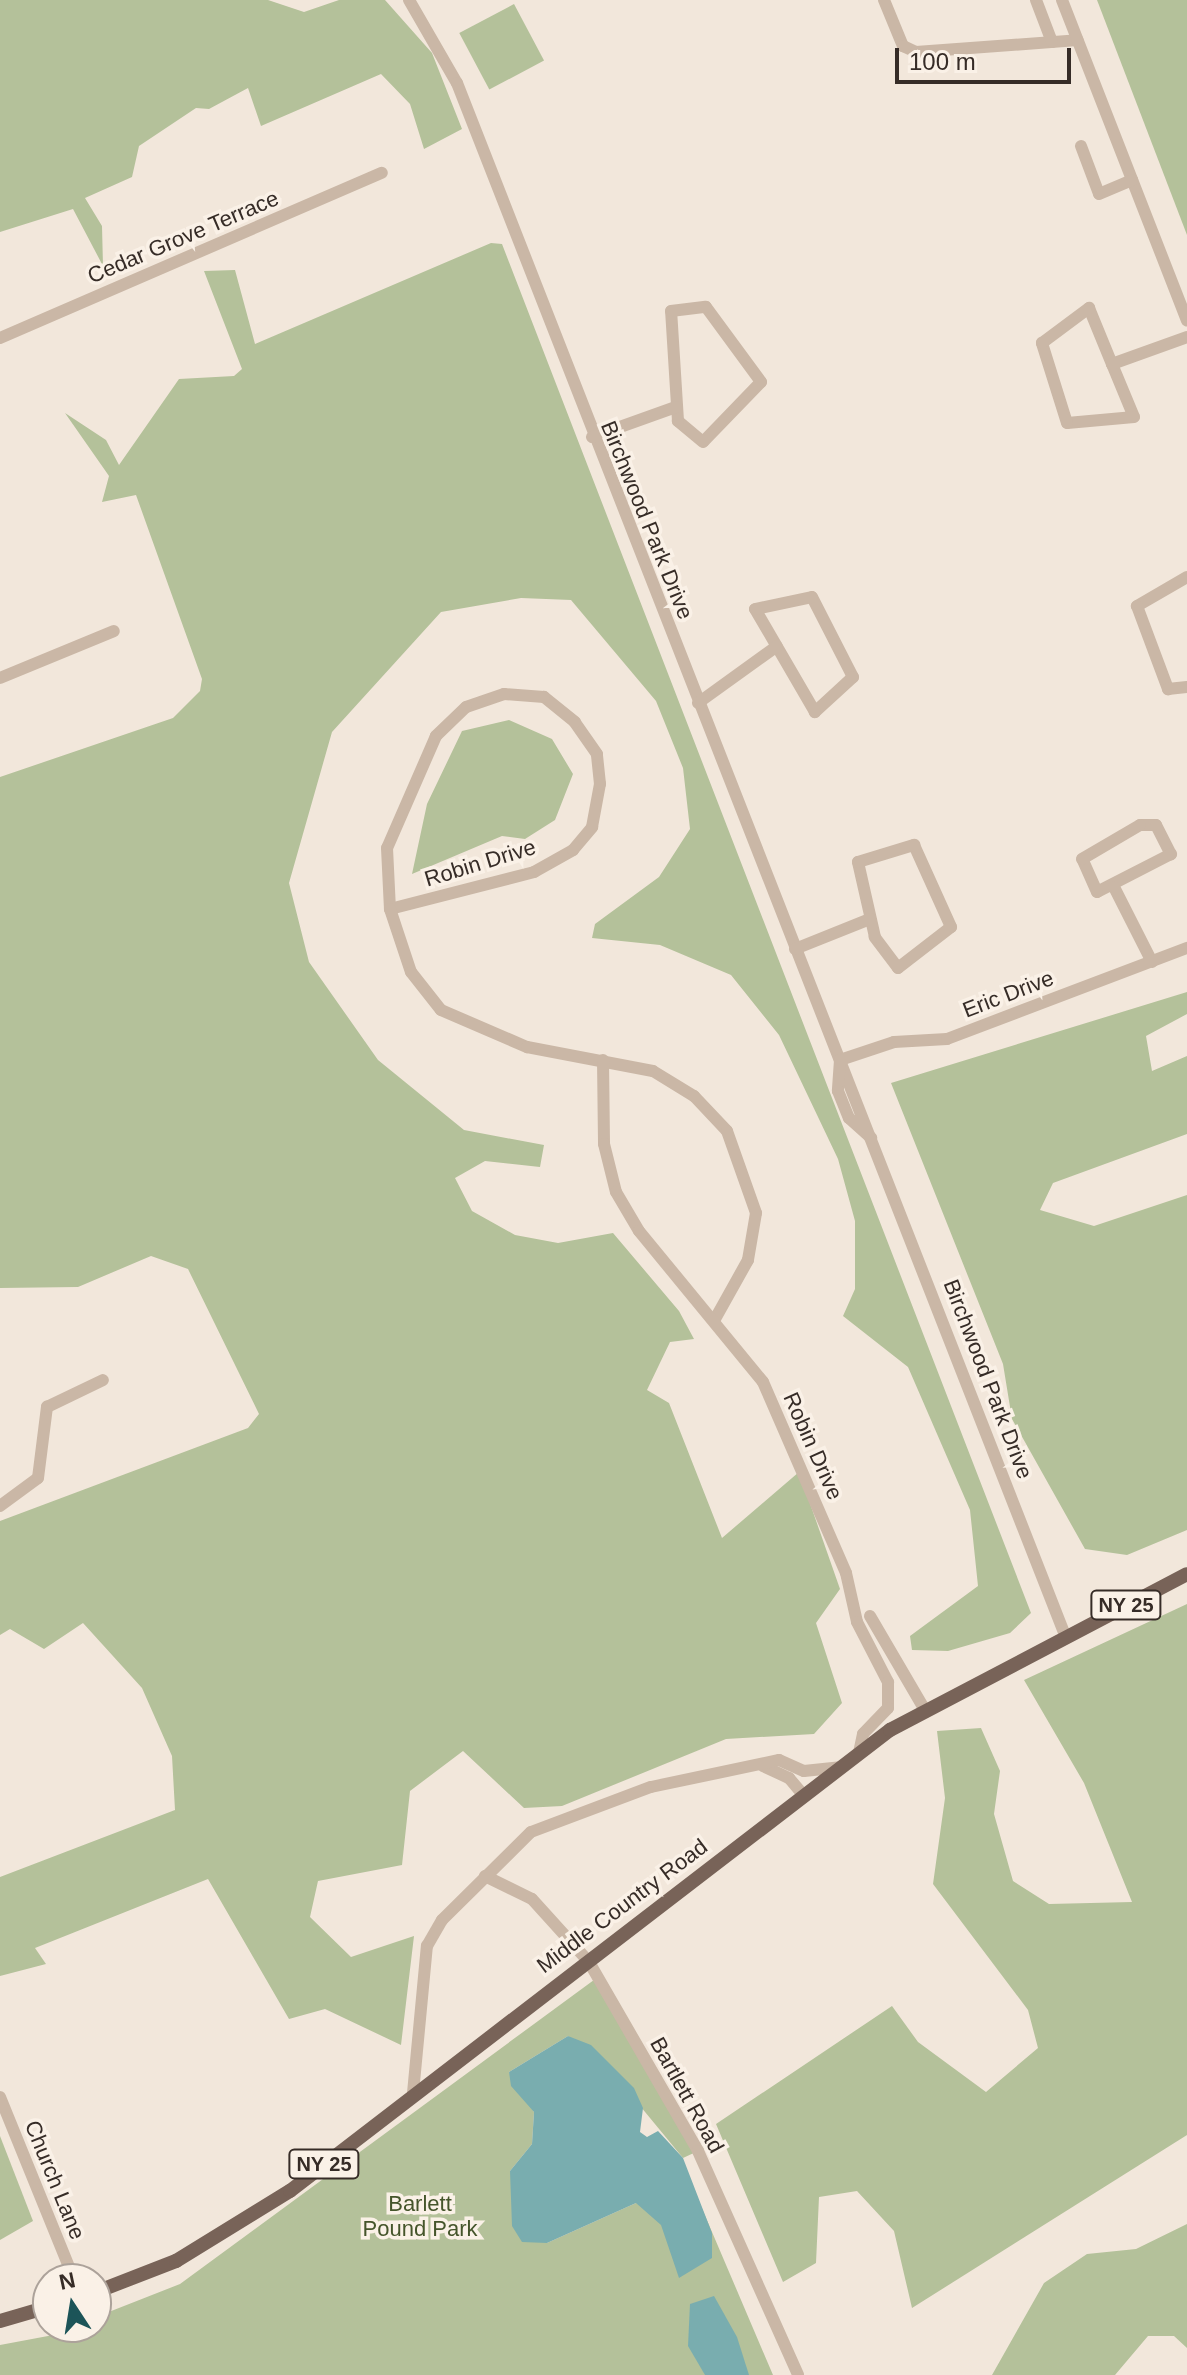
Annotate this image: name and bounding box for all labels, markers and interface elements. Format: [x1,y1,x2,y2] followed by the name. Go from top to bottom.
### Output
[899,32,1075,82] scale bar
[909,48,976,75] text: 100 m
[83,185,283,289] street label: Cedar Grove Terrace
[595,417,699,623] street label: Birchwood Park Drive
[421,834,539,892] street label: Robin Drive
[959,965,1057,1023] street label: Eric Drive
[938,1276,1038,1482] street label: Birchwood Park Drive
[778,1388,848,1504] street label: Robin Drive
[1090,1589,1162,1621] road number: NY 25
[532,1833,712,1979] street label: Middle Country Road
[644,2032,730,2158] street label: Bartlett Road
[19,2117,91,2243] street label: Church Lane
[288,2148,360,2180] road number: NY 25
[363,2190,477,2242] park label: Barlett Pound Park
[32,2263,112,2343] north arrow
[57,2267,78,2295] text: N

